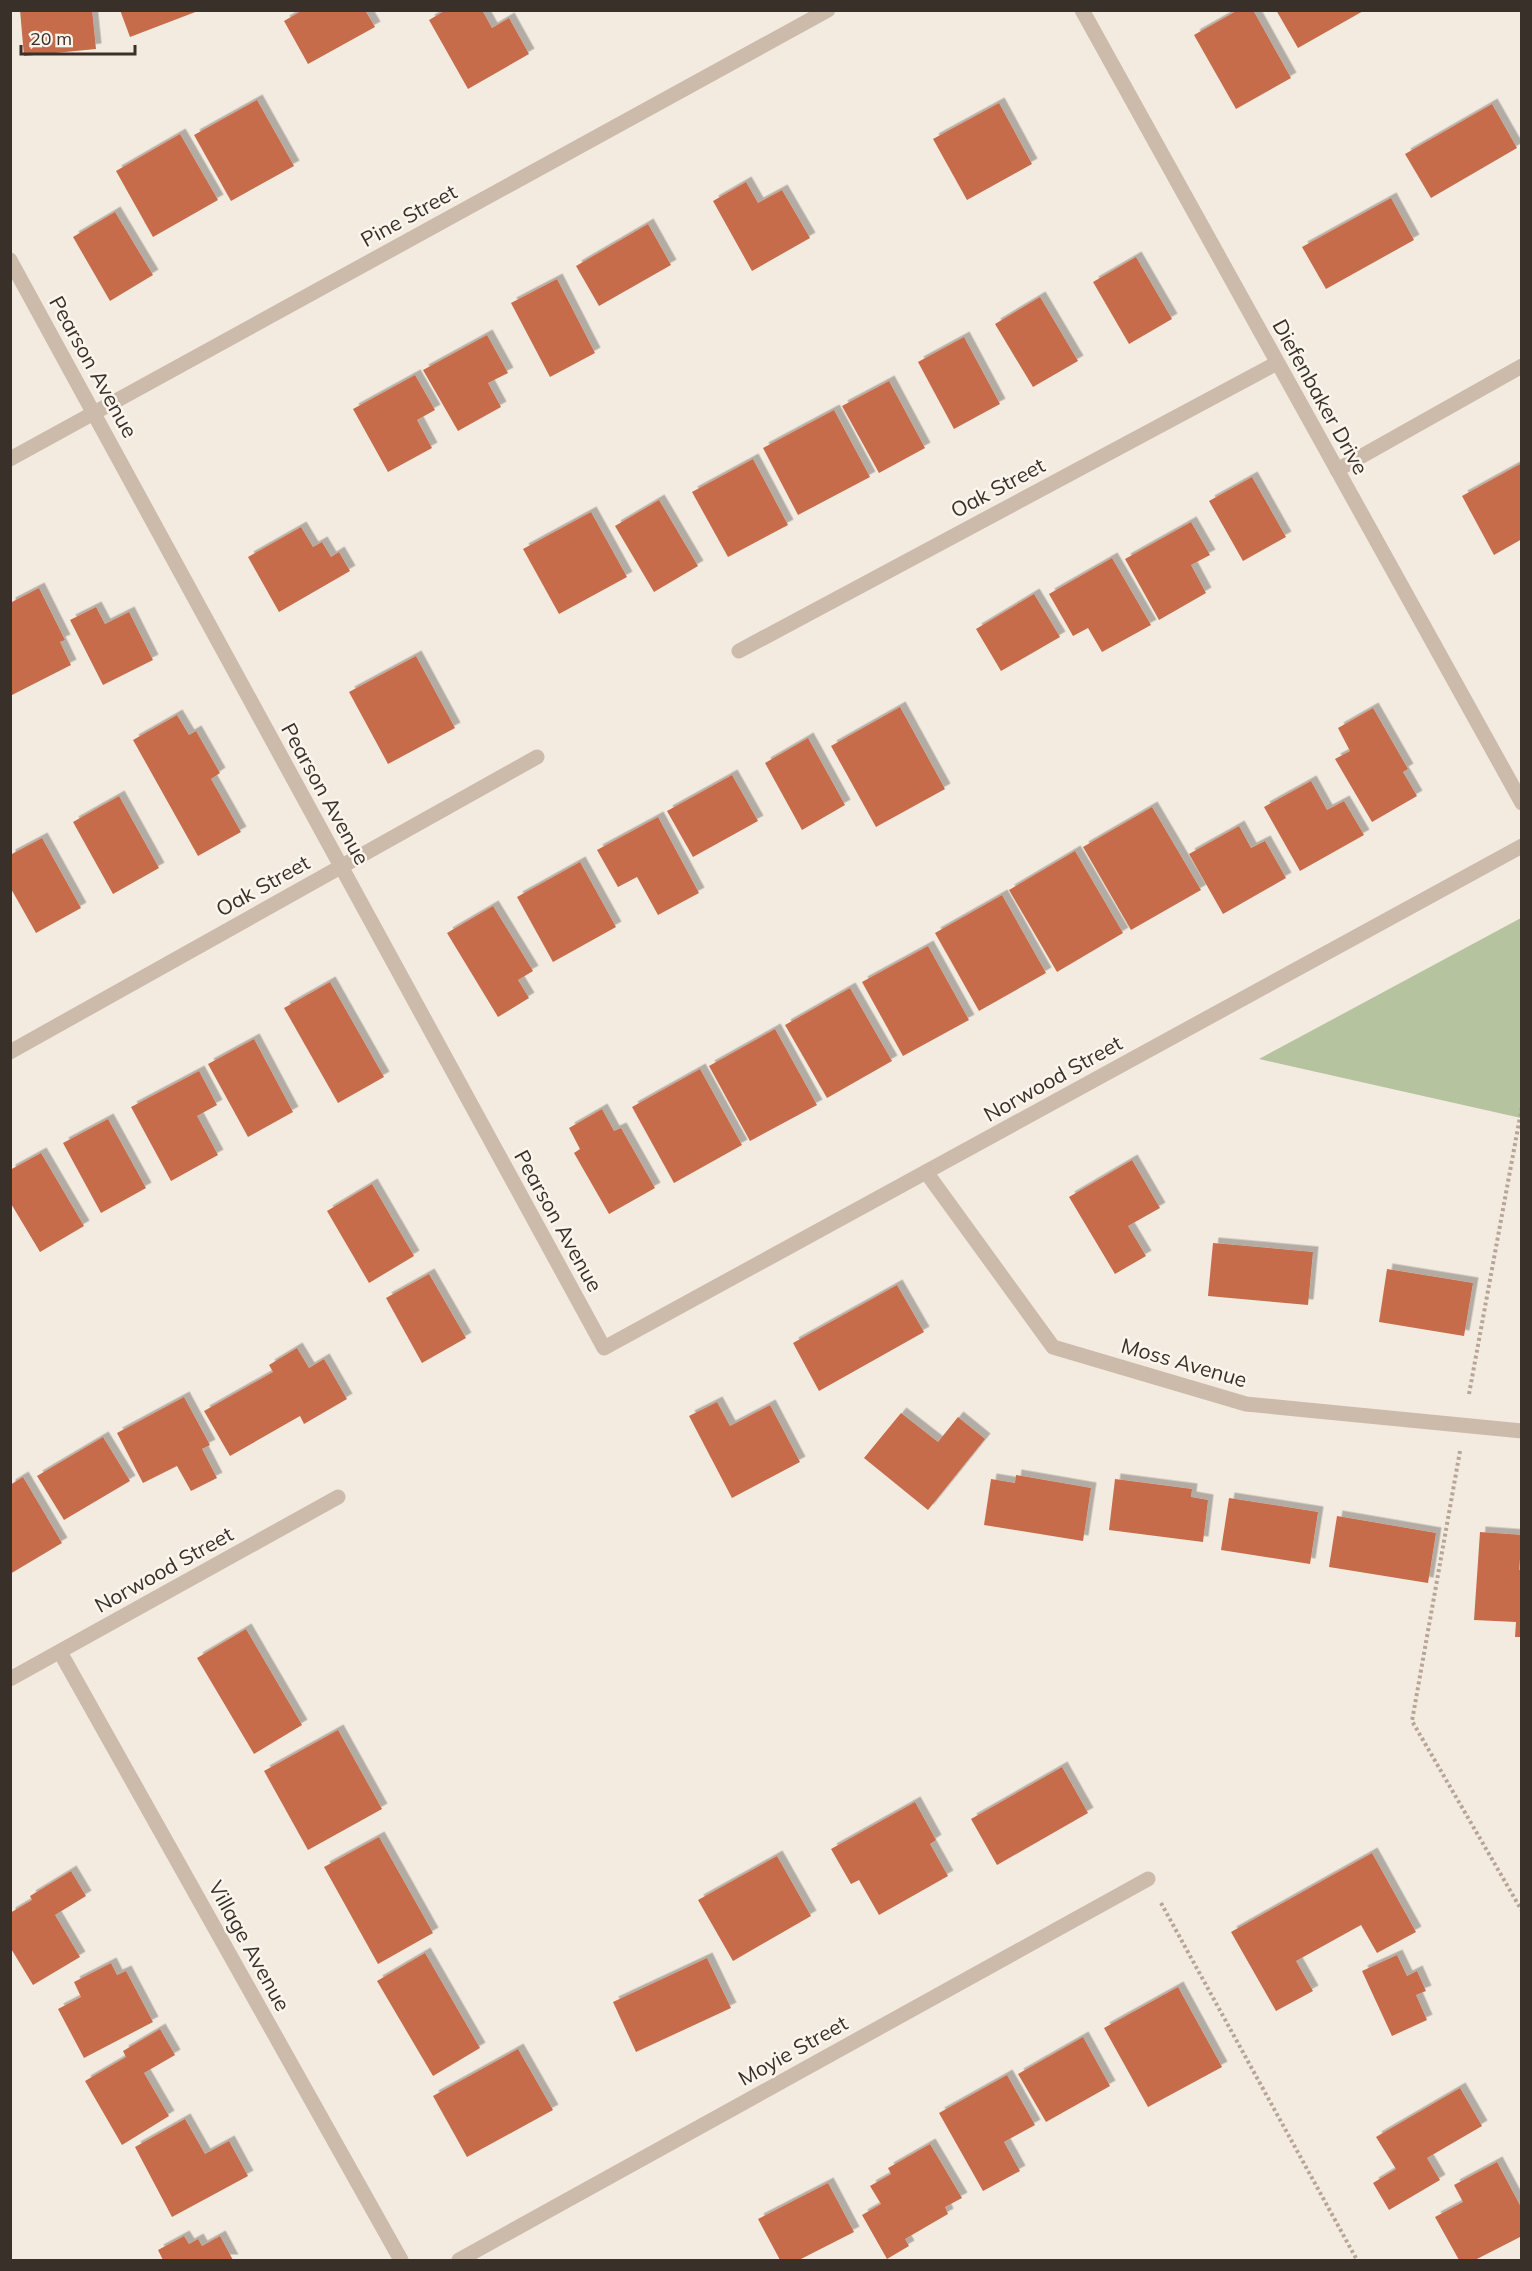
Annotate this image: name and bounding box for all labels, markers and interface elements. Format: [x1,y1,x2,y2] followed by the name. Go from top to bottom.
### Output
[21,18,135,56] scale bar
[30,27,72,50] text: 20 m
[356,178,461,252] street label: Pine Street
[44,291,144,442] street label: Pearson Avenue
[1267,314,1374,479] street label: Diefenbaker Drive
[946,451,1049,523] street label: Oak Street
[276,718,376,869] street label: Pearson Avenue
[211,849,314,922] street label: Oak Street
[979,1029,1126,1127] street label: Norwood Street
[509,1145,609,1296] street label: Pearson Avenue
[1118,1332,1250,1392] street label: Moss Avenue
[90,1520,237,1618] street label: Norwood Street
[203,1876,296,2015] street label: Village Avenue
[733,2009,852,2091] street label: Moyie Street

